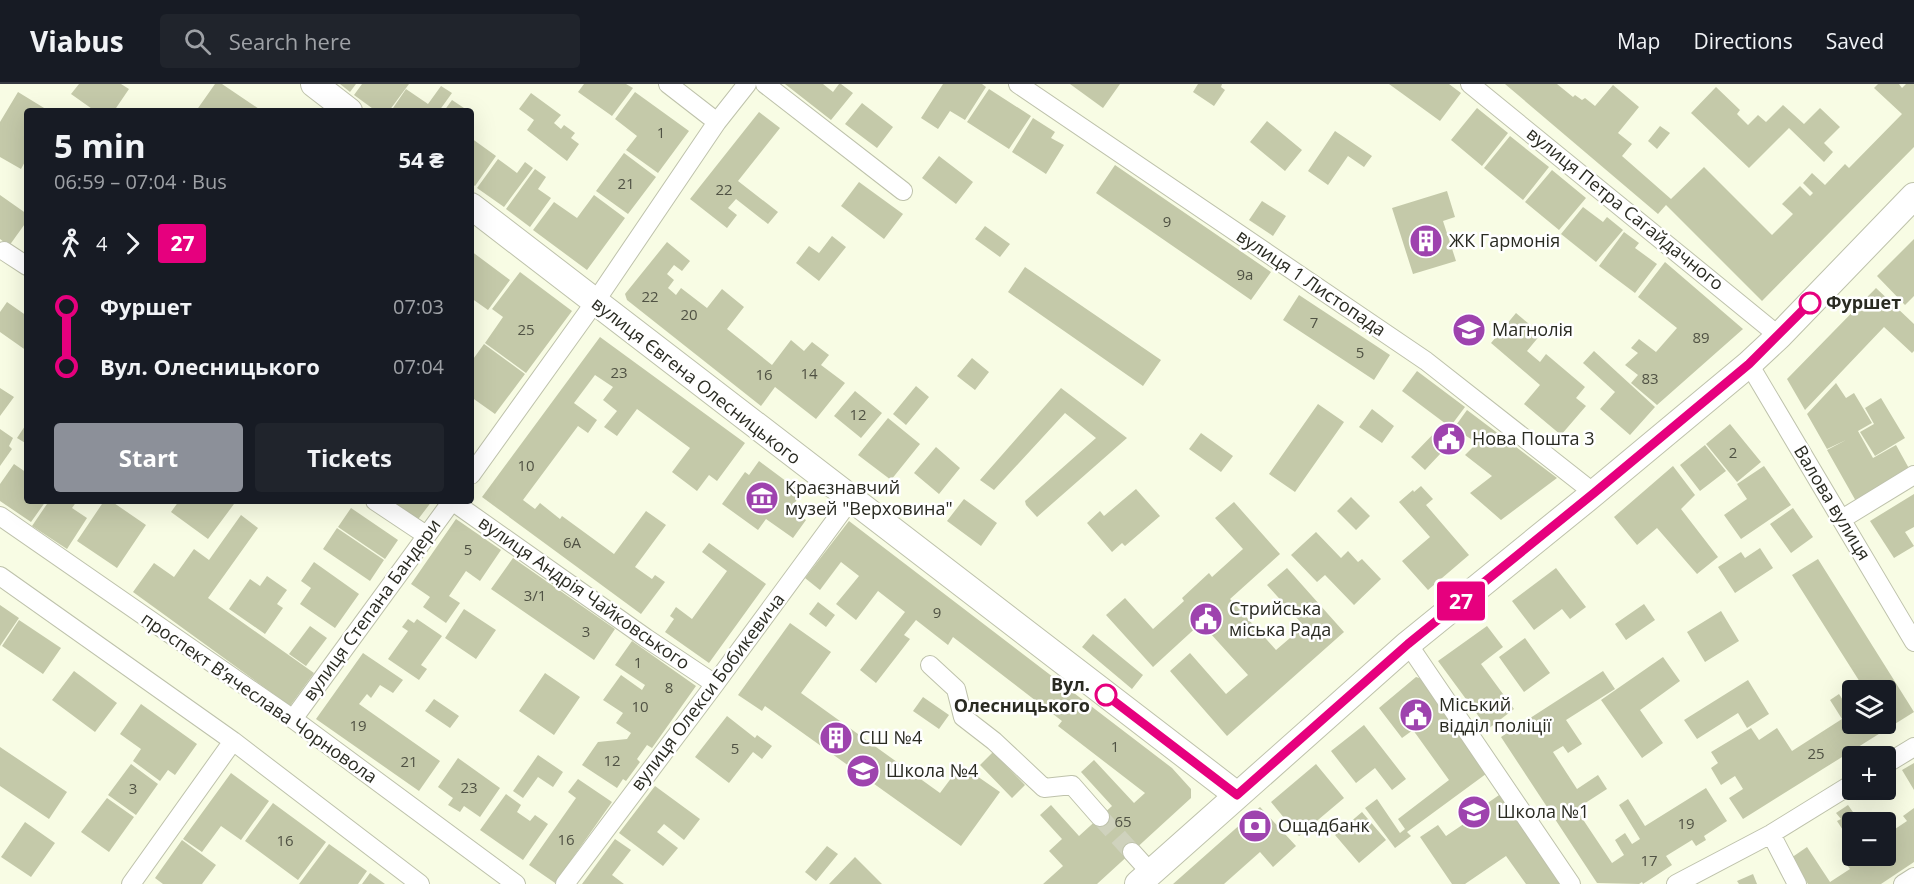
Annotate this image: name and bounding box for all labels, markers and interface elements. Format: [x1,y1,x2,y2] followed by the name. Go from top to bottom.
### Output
[160,14,580,68] search box
[30,22,124,60] text: Viabus
[181,25,214,58] icon: search
[229,26,351,56] text: Search here
[1617,27,1660,55] text: Map
[1693,27,1793,55] text: Directions
[1826,27,1884,55] text: Saved
[1522,121,1729,295] street label: вулиця Петра Сагайдачного
[657,122,665,142] house number: 1
[54,123,146,168] text: 5 min
[398,144,444,174] text: 54 ₴
[54,168,227,195] text: 06:59 – 07:04 · Bus
[617,173,635,193] house number: 21
[715,179,733,199] house number: 22
[1163,211,1171,231] house number: 9
[1232,223,1391,341] street label: вулиця 1 Листопада
[1408,223,1444,259] building icon: ЖК Гармонія
[54,227,87,260] icon: walk
[116,227,149,260] icon: forward
[1449,228,1560,252] place label: ЖК Гармонія
[170,229,194,257] text: 27
[96,230,107,257] text: 4
[1237,264,1253,284] house number: 9а
[641,286,659,306] house number: 22
[1826,290,1901,314] place label: Фуршет
[100,291,192,321] text: Фуршет
[587,291,806,469] street label: вулиця Євгена Олесницького
[1799,292,1821,314] marker: Фуршет
[393,293,444,320] text: 07:03
[680,304,698,324] house number: 20
[1310,312,1318,332] house number: 7
[1451,312,1487,348] school or university icon: Магнолія
[1492,317,1573,341] place label: Магнолія
[517,319,535,339] house number: 25
[1692,327,1710,347] house number: 89
[1356,342,1364,362] house number: 5
[100,351,320,381] text: Вул. Олесницького
[393,353,444,380] text: 07:04
[610,362,628,382] house number: 23
[800,363,818,383] house number: 14
[755,364,773,384] house number: 16
[1641,368,1659,388] house number: 83
[849,404,867,424] house number: 12
[1431,421,1467,457] public building icon: Нова Пошта 3
[54,423,243,492] button: Start
[255,423,444,492] button: Tickets
[1472,426,1595,450] place label: Нова Пошта 3
[1789,441,1877,564] street label: Валова вулиця
[1729,442,1737,462] house number: 2
[517,455,535,475] house number: 10
[785,475,953,520] place label: Краєзнавчий музей "Верховина"
[744,480,780,516] museum icon: Краєзнавчий музей "Верховина"
[474,510,695,674] street label: вулиця Андрія Чайковського
[297,514,445,705] street label: вулиця Степана Бандери
[563,532,582,552] house number: 6А
[464,539,472,559] house number: 5
[1434,582,1488,620] line badge: 27
[524,585,546,605] house number: 3/1
[1449,587,1473,615] text: 27
[625,588,789,795] street label: вулиця Олекси Бобикевича
[1229,596,1331,641] place label: Стрийська міська Рада
[1188,601,1224,637] public building icon: Стрийська міська Рада
[933,602,941,622] house number: 9
[137,606,382,788] street label: проспект Вʼячеслава Чорновола
[582,621,590,641] house number: 3
[634,652,642,672] house number: 1
[954,672,1090,717] place label: Вул. Олесницького
[665,677,673,697] house number: 8
[1842,680,1896,866] map controls
[1842,680,1896,734] button: layers
[1095,684,1117,706] marker: Вул. Олесницького
[1439,692,1552,737] place label: Міський відділ поліції
[631,696,649,716] house number: 10
[1398,697,1434,733] public building icon: Міський відділ поліції
[349,715,367,735] house number: 19
[818,720,854,756] building icon: СШ №4
[859,725,922,749] place label: СШ №4
[1111,736,1119,756] house number: 1
[731,738,739,758] house number: 5
[1807,743,1825,763] house number: 25
[1842,746,1896,800] button: +
[603,750,621,770] house number: 12
[400,751,418,771] house number: 21
[845,753,881,789] school or university icon: Школа №4
[886,758,978,782] place label: Школа №4
[460,777,478,797] house number: 23
[129,778,137,798] house number: 3
[1456,794,1492,830] school or university icon: Школа №1
[1497,799,1589,823] place label: Школа №1
[1237,808,1273,844] bank icon: Ощадбанк
[1114,811,1132,831] house number: 65
[1842,812,1896,866] button: −
[1278,813,1371,837] place label: Ощадбанк
[1677,813,1695,833] house number: 19
[557,829,575,849] house number: 16
[276,830,294,850] house number: 16
[1640,850,1658,870] house number: 17

